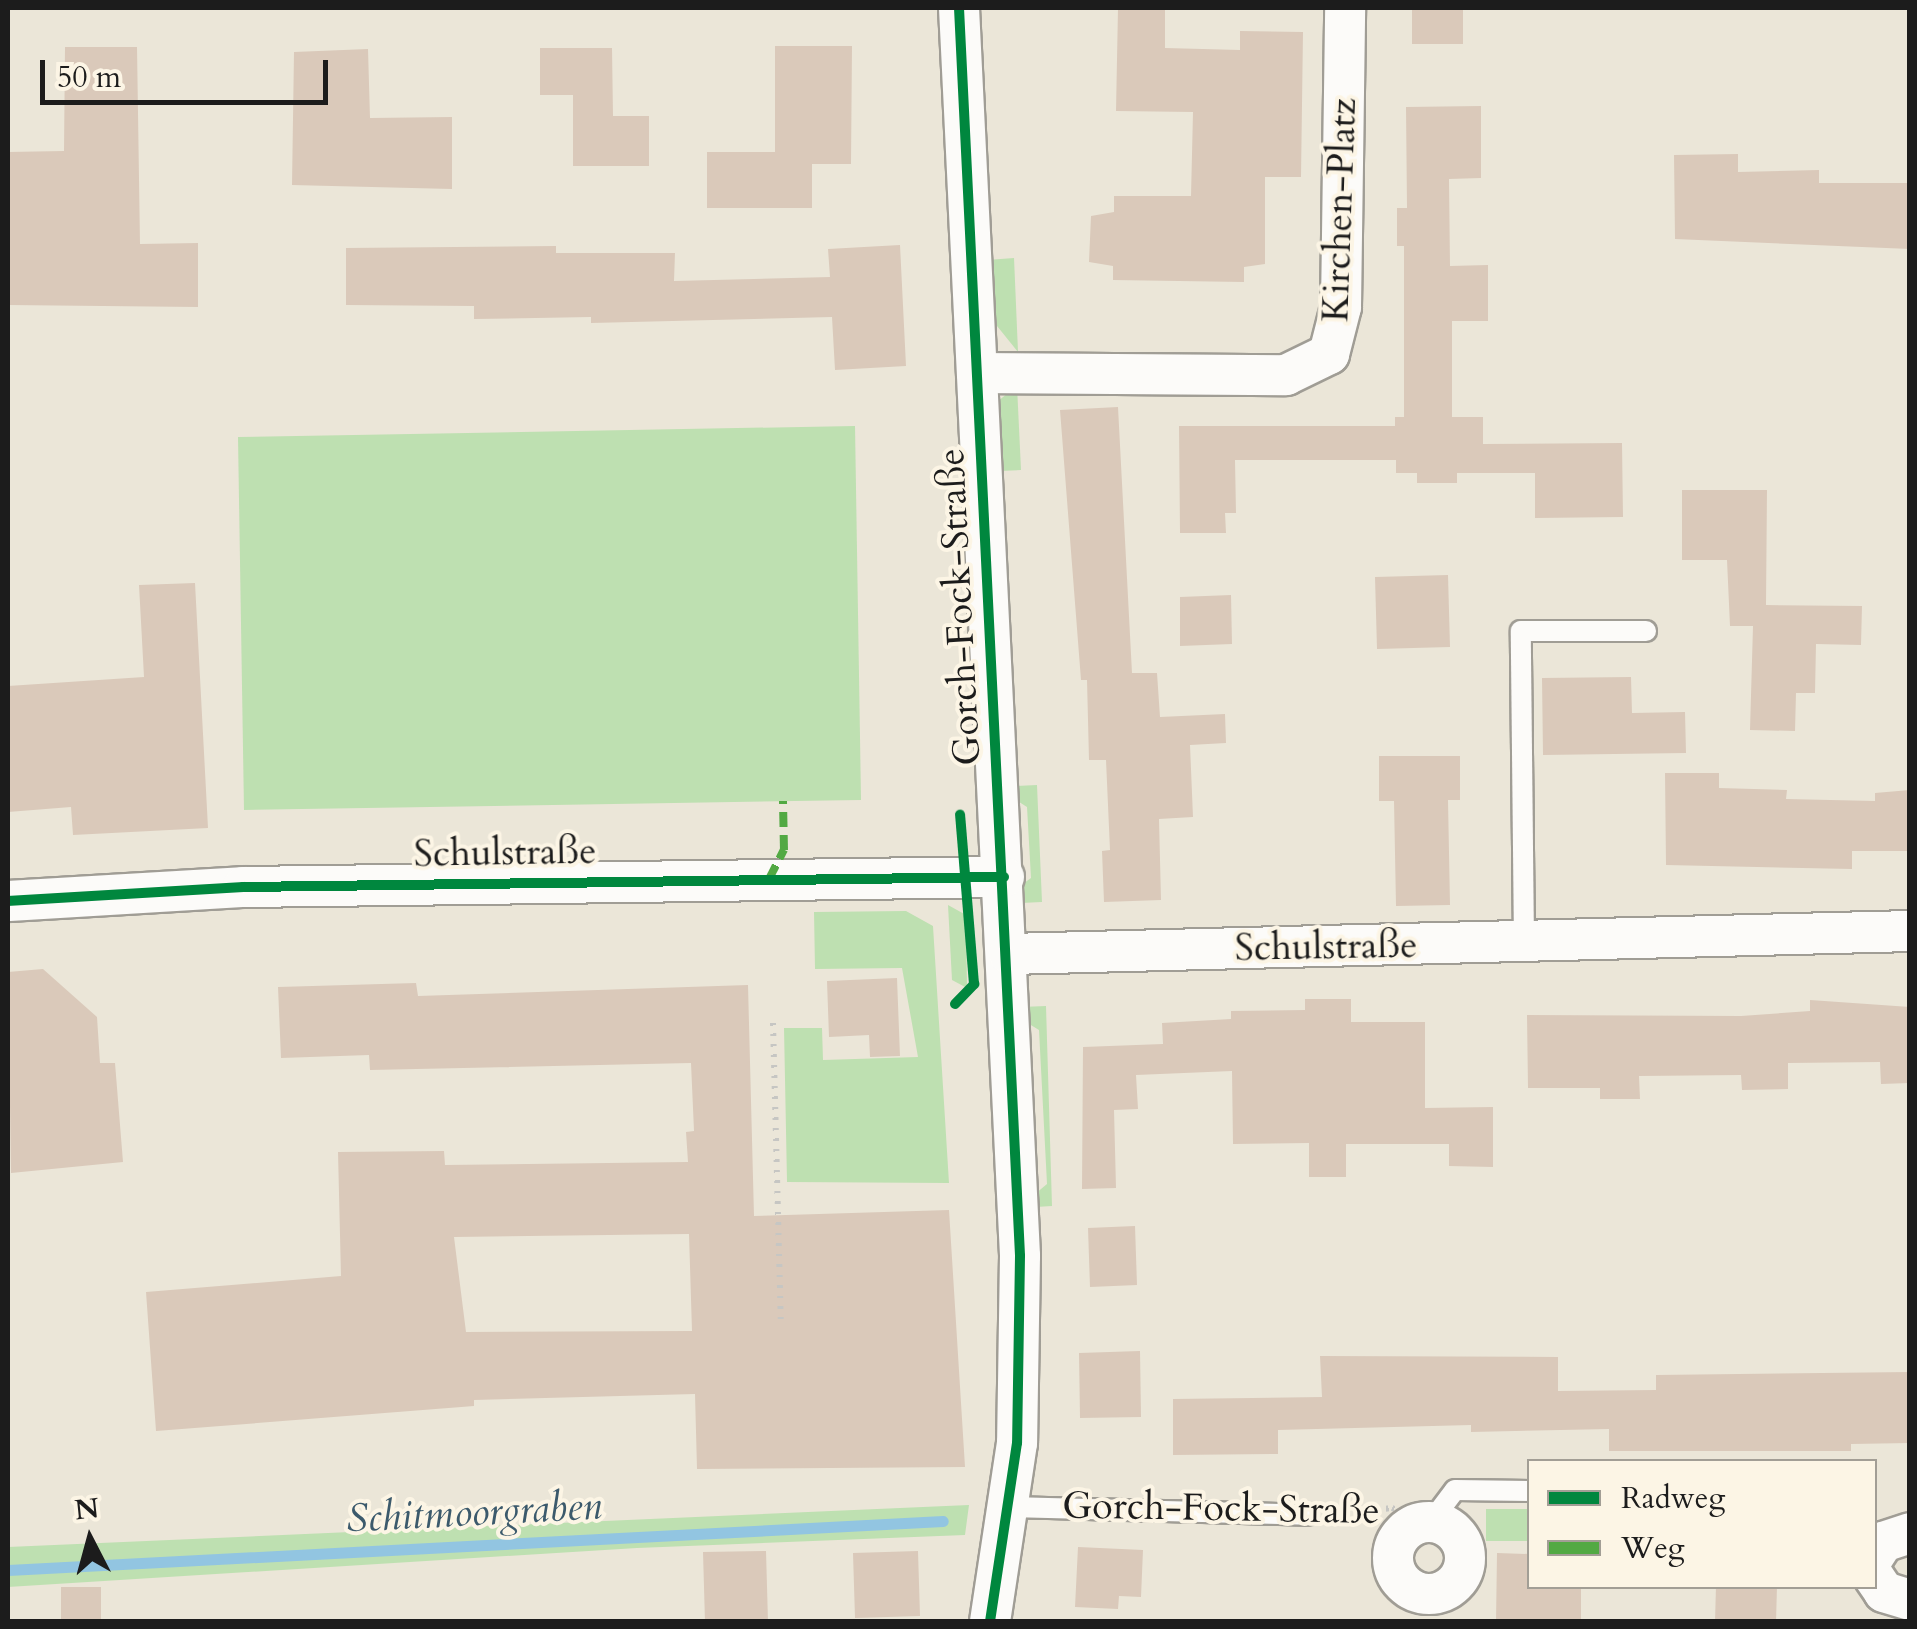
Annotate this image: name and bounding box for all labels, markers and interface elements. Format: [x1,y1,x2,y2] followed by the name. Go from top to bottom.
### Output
[45,40,332,102] scale bar
[57,57,121,98] text: 50 m
[1313,97,1367,323] street label: Kirchen-Platz
[929,447,991,767] street label: Gorch-Fock-Straße
[413,829,597,877] street label: Schulstraße
[1234,923,1418,971] street label: Schulstraße
[1527,1459,1877,1589] legend
[1621,1478,1725,1519] text: Radweg
[345,1482,603,1544] water label: Schitmoorgraben
[1062,1483,1380,1535] street label: Gorch-Fock-Straße
[40,1489,140,1589] north arrow
[73,1489,101,1529] text: N
[1621,1528,1685,1569] text: Weg

